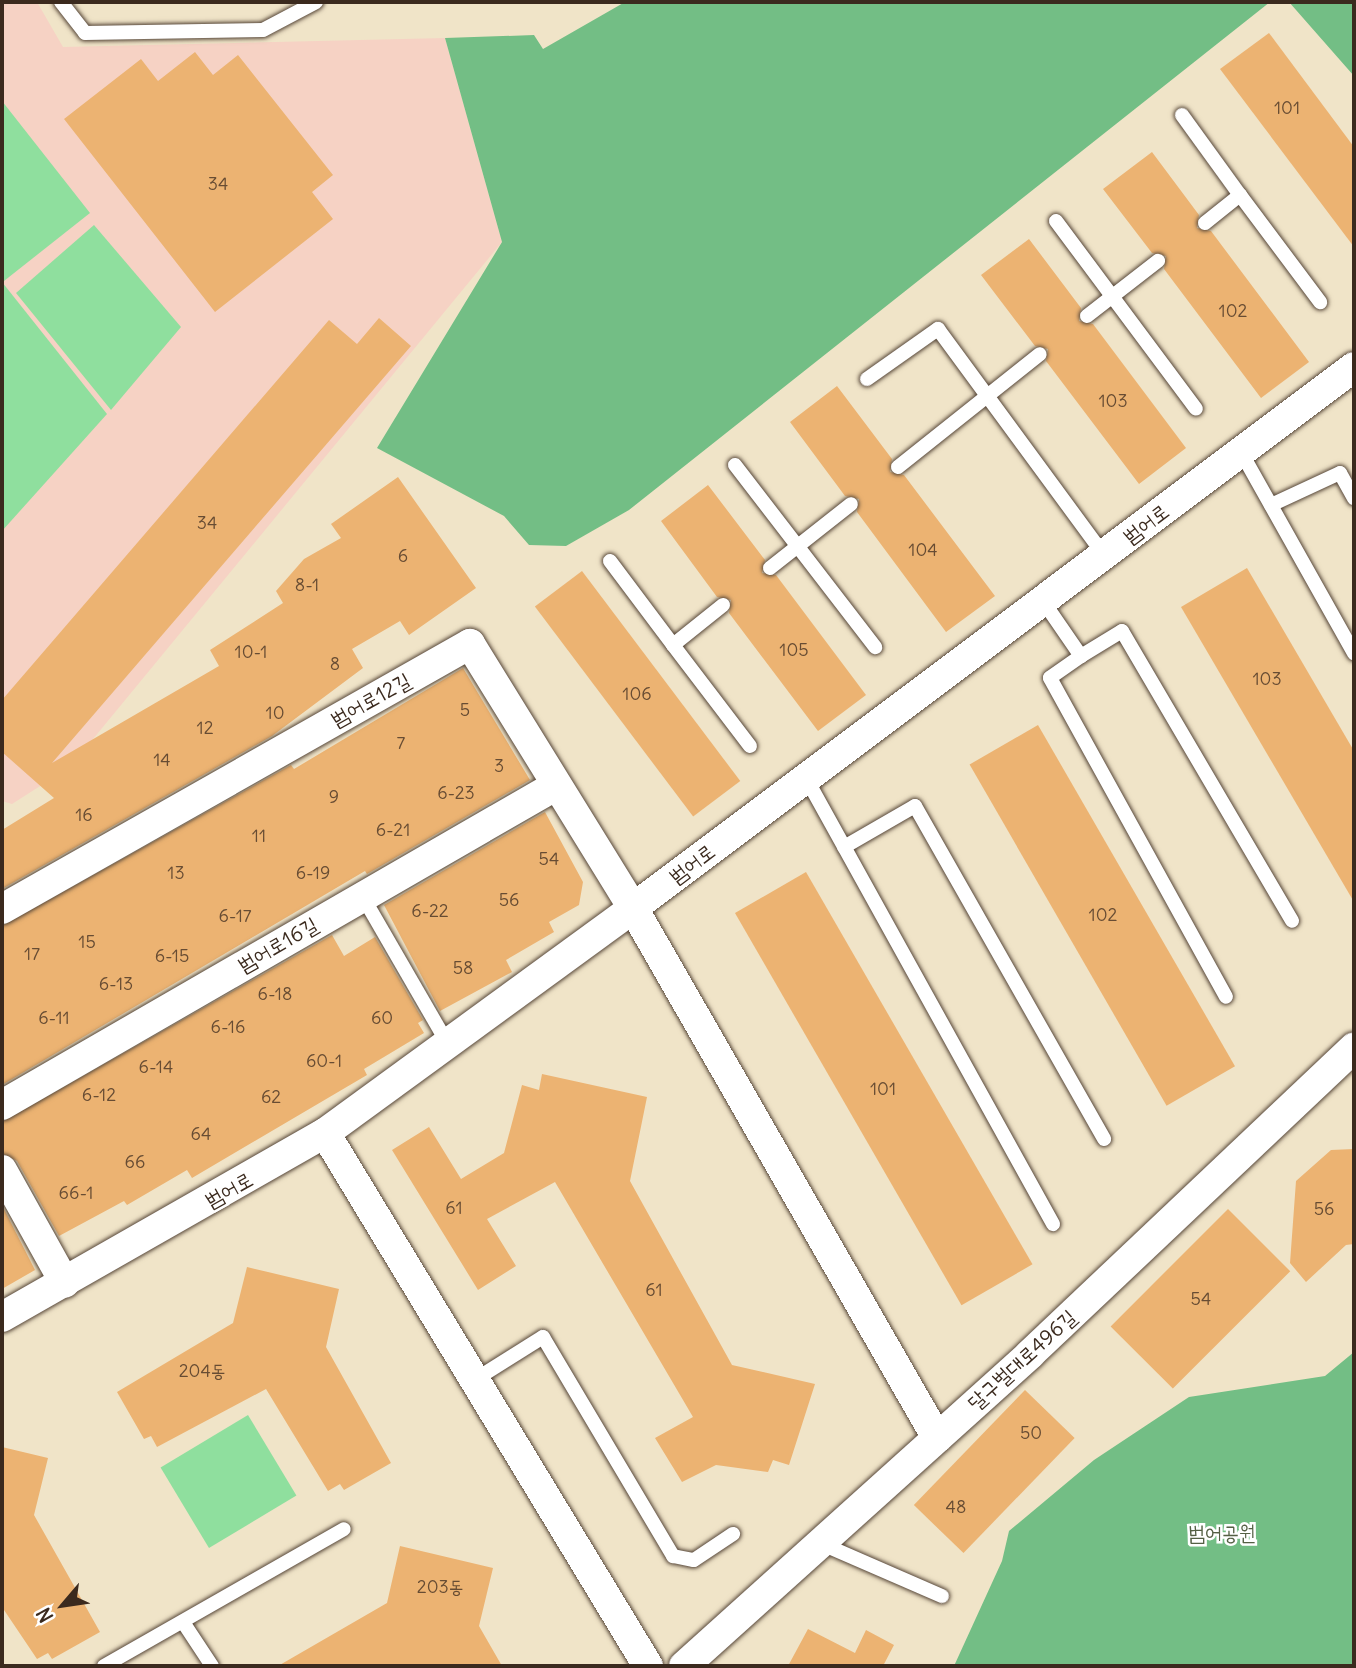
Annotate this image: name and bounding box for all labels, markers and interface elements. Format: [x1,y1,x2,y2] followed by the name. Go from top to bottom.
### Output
[1274,97,1300,119] house number: 101
[208,173,228,195] house number: 34
[1219,300,1247,322] house number: 102
[1098,390,1128,412] house number: 103
[1118,499,1174,549] street label: 범어로
[197,512,217,534] house number: 34
[908,539,938,561] house number: 104
[398,545,408,567] house number: 6
[295,574,319,596] house number: 8-1
[779,639,809,661] house number: 105
[235,641,267,663] house number: 10-1
[330,653,340,675] house number: 8
[327,668,415,732] street label: 범어로12길
[1252,668,1282,690] house number: 103
[622,683,652,705] house number: 106
[460,699,470,721] house number: 5
[266,702,284,724] house number: 10
[196,717,214,739] house number: 12
[397,732,405,754] house number: 7
[153,749,171,771] house number: 14
[494,755,504,777] house number: 3
[437,782,475,804] house number: 6-23
[329,786,339,808] house number: 9
[75,804,93,826] house number: 16
[376,819,410,841] house number: 6-21
[252,825,266,847] house number: 11
[664,839,720,889] street label: 범어로
[539,848,559,870] house number: 54
[167,862,185,884] house number: 13
[296,862,330,884] house number: 6-19
[499,889,519,911] house number: 56
[411,900,449,922] house number: 6-22
[1089,904,1117,926] house number: 102
[218,905,252,927] house number: 6-17
[234,912,322,978] street label: 범어로16길
[78,931,96,953] house number: 15
[24,943,40,965] house number: 17
[155,945,189,967] house number: 6-15
[453,957,473,979] house number: 58
[99,973,133,995] house number: 6-13
[258,983,292,1005] house number: 6-18
[38,1007,70,1029] house number: 6-11
[371,1007,393,1029] house number: 60
[211,1016,245,1038] house number: 6-16
[306,1050,342,1072] house number: 60-1
[139,1056,173,1078] house number: 6-14
[870,1078,896,1100] house number: 101
[82,1084,116,1106] house number: 6-12
[261,1086,281,1108] house number: 62
[191,1123,211,1145] house number: 64
[125,1151,145,1173] house number: 66
[201,1167,257,1213] street label: 범어로
[59,1182,93,1204] house number: 66-1
[445,1197,463,1219] house number: 61
[1314,1198,1334,1220] house number: 56
[645,1279,663,1301] house number: 61
[1191,1288,1211,1310] house number: 54
[962,1305,1082,1415] street label: 달구벌대로496길
[179,1360,225,1382] house number: 204동
[1020,1422,1042,1444] house number: 50
[946,1496,966,1518] house number: 48
[1188,1520,1256,1546] park label: 범어공원
[28,1570,98,1640] north arrow
[417,1576,463,1598] house number: 203동
[31,1604,58,1627] text: N

